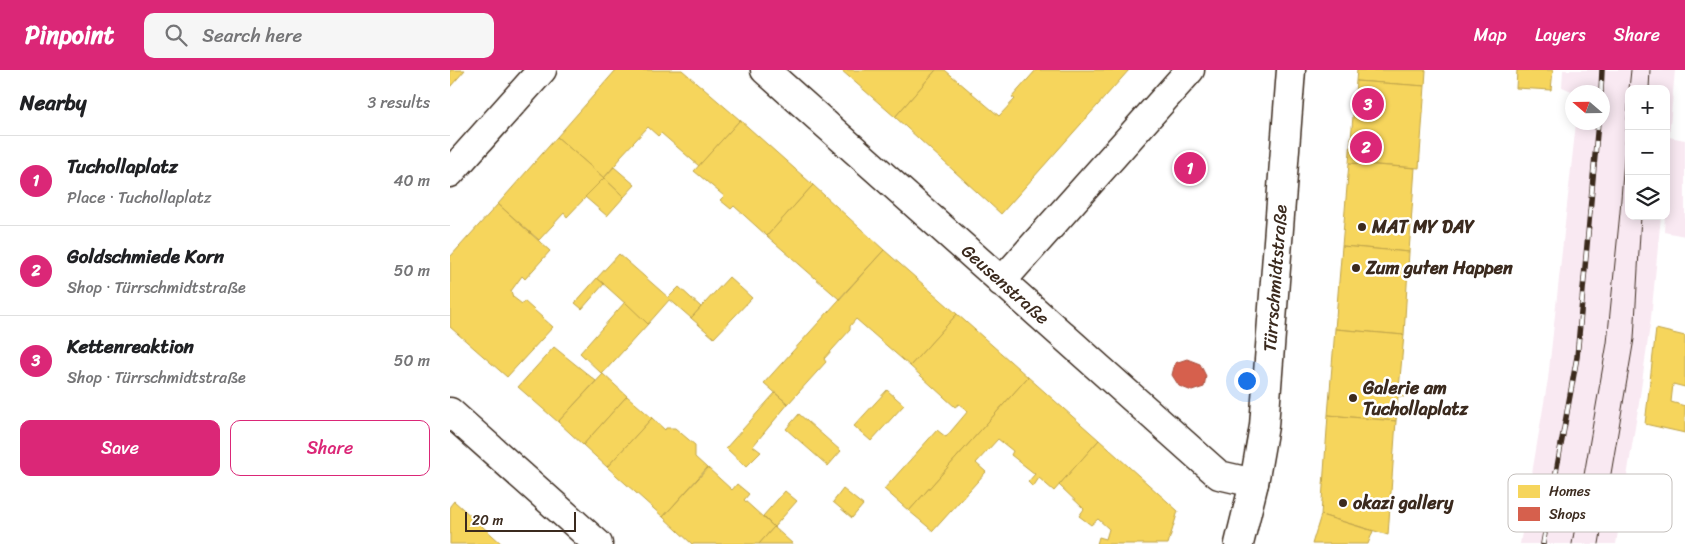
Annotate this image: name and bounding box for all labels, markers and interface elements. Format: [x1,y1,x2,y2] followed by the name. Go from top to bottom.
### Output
[144,13,494,58] search box
[25,14,114,56] text: Pinpoint
[202,19,302,52] text: Search here
[1474,19,1507,51] text: Map
[1535,19,1586,51] text: Layers
[1614,19,1660,51] text: Share
[162,21,190,49] icon: search
[20,84,86,122] text: Nearby
[1352,85,1384,123] pin: 3
[1565,85,1610,130] north arrow
[1625,85,1670,220] map controls
[1625,85,1670,130] button: +
[367,88,430,117] text: 3 results
[1350,128,1382,166] pin: 2
[1625,130,1670,175] button: −
[1174,149,1206,187] pin: 1
[67,150,178,183] text: Tuchollaplatz
[33,166,39,195] text: 1
[393,166,430,195] text: 40 m
[1625,175,1670,220] button: layers
[67,183,211,212] text: Place · Tuchollaplatz
[1254,203,1297,353] street label: Türrschmidtstraße
[1371,211,1476,243] place label: MAT MY DAY
[1356,221,1368,233] marker: MAT MY DAY
[954,236,1057,333] street label: Geusenstraße
[67,240,224,273] text: Goldschmiede Korn
[1365,252,1513,284] place label: Zum guten Happen
[31,256,41,285] text: 2
[394,256,430,285] text: 50 m
[1350,262,1362,274] marker: Zum guten Happen
[67,273,246,302] text: Shop · Türrschmidtstraße
[67,330,194,363] text: Kettenreaktion
[32,346,40,375] text: 3
[394,346,430,375] text: 50 m
[67,363,246,392] text: Shop · Türrschmidtstraße
[1234,368,1260,394] your location
[1362,372,1469,425] place label: Galerie am Tuchollaplatz
[1347,392,1359,404] marker: Galerie am Tuchollaplatz
[20,420,220,476] button: Save
[230,420,430,476] button: Share
[1508,474,1672,532] legend
[1549,479,1591,504] text: Homes
[1353,487,1454,519] place label: okazi gallery
[1337,497,1349,509] marker: okazi gallery
[1549,502,1586,527] text: Shops
[472,508,503,533] text: 20 m
[465,509,576,532] scale bar

